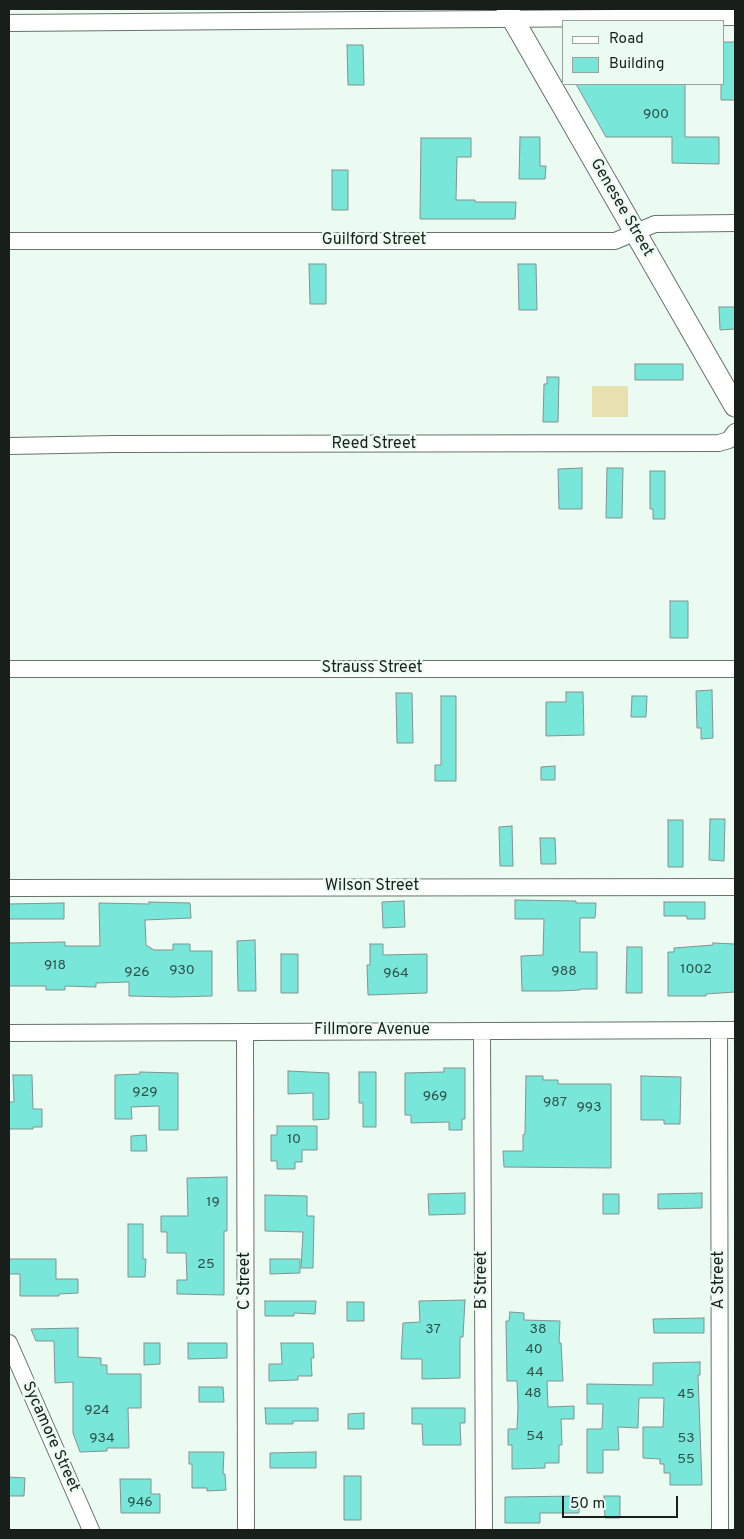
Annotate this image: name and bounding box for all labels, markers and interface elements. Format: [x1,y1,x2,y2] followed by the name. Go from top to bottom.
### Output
[562,20,724,85] legend
[609,30,644,49] text: Road
[609,55,664,74] text: Building
[643,107,669,123] house number: 900
[585,156,657,260] street label: Genesee Street
[322,231,426,251] street label: Guilford Street
[332,435,416,455] street label: Reed Street
[322,659,422,679] street label: Strauss Street
[325,877,419,897] street label: Wilson Street
[44,958,66,974] house number: 918
[680,962,712,978] house number: 1002
[169,963,195,979] house number: 930
[551,964,577,980] house number: 988
[124,965,150,981] house number: 926
[383,966,409,982] house number: 964
[314,1021,430,1041] street label: Fillmore Avenue
[132,1085,158,1101] house number: 929
[423,1089,447,1105] house number: 969
[543,1095,567,1111] house number: 987
[576,1100,602,1116] house number: 993
[287,1132,301,1148] house number: 10
[206,1195,220,1211] house number: 19
[473,1251,493,1309] street label: B Street
[710,1251,730,1309] street label: A Street
[236,1252,256,1310] street label: C Street
[197,1257,215,1273] house number: 25
[425,1322,441,1338] house number: 37
[530,1322,546,1338] house number: 38
[525,1342,543,1358] house number: 40
[526,1365,544,1381] house number: 44
[17,1379,83,1495] street label: Sycamore Street
[524,1386,542,1402] house number: 48
[677,1387,695,1403] house number: 45
[84,1403,110,1419] house number: 924
[526,1429,544,1445] house number: 54
[89,1431,115,1447] house number: 934
[677,1431,695,1447] house number: 53
[677,1452,695,1468] house number: 55
[564,1486,680,1518] scale bar
[127,1495,153,1511] house number: 946
[570,1495,605,1514] text: 50 m

